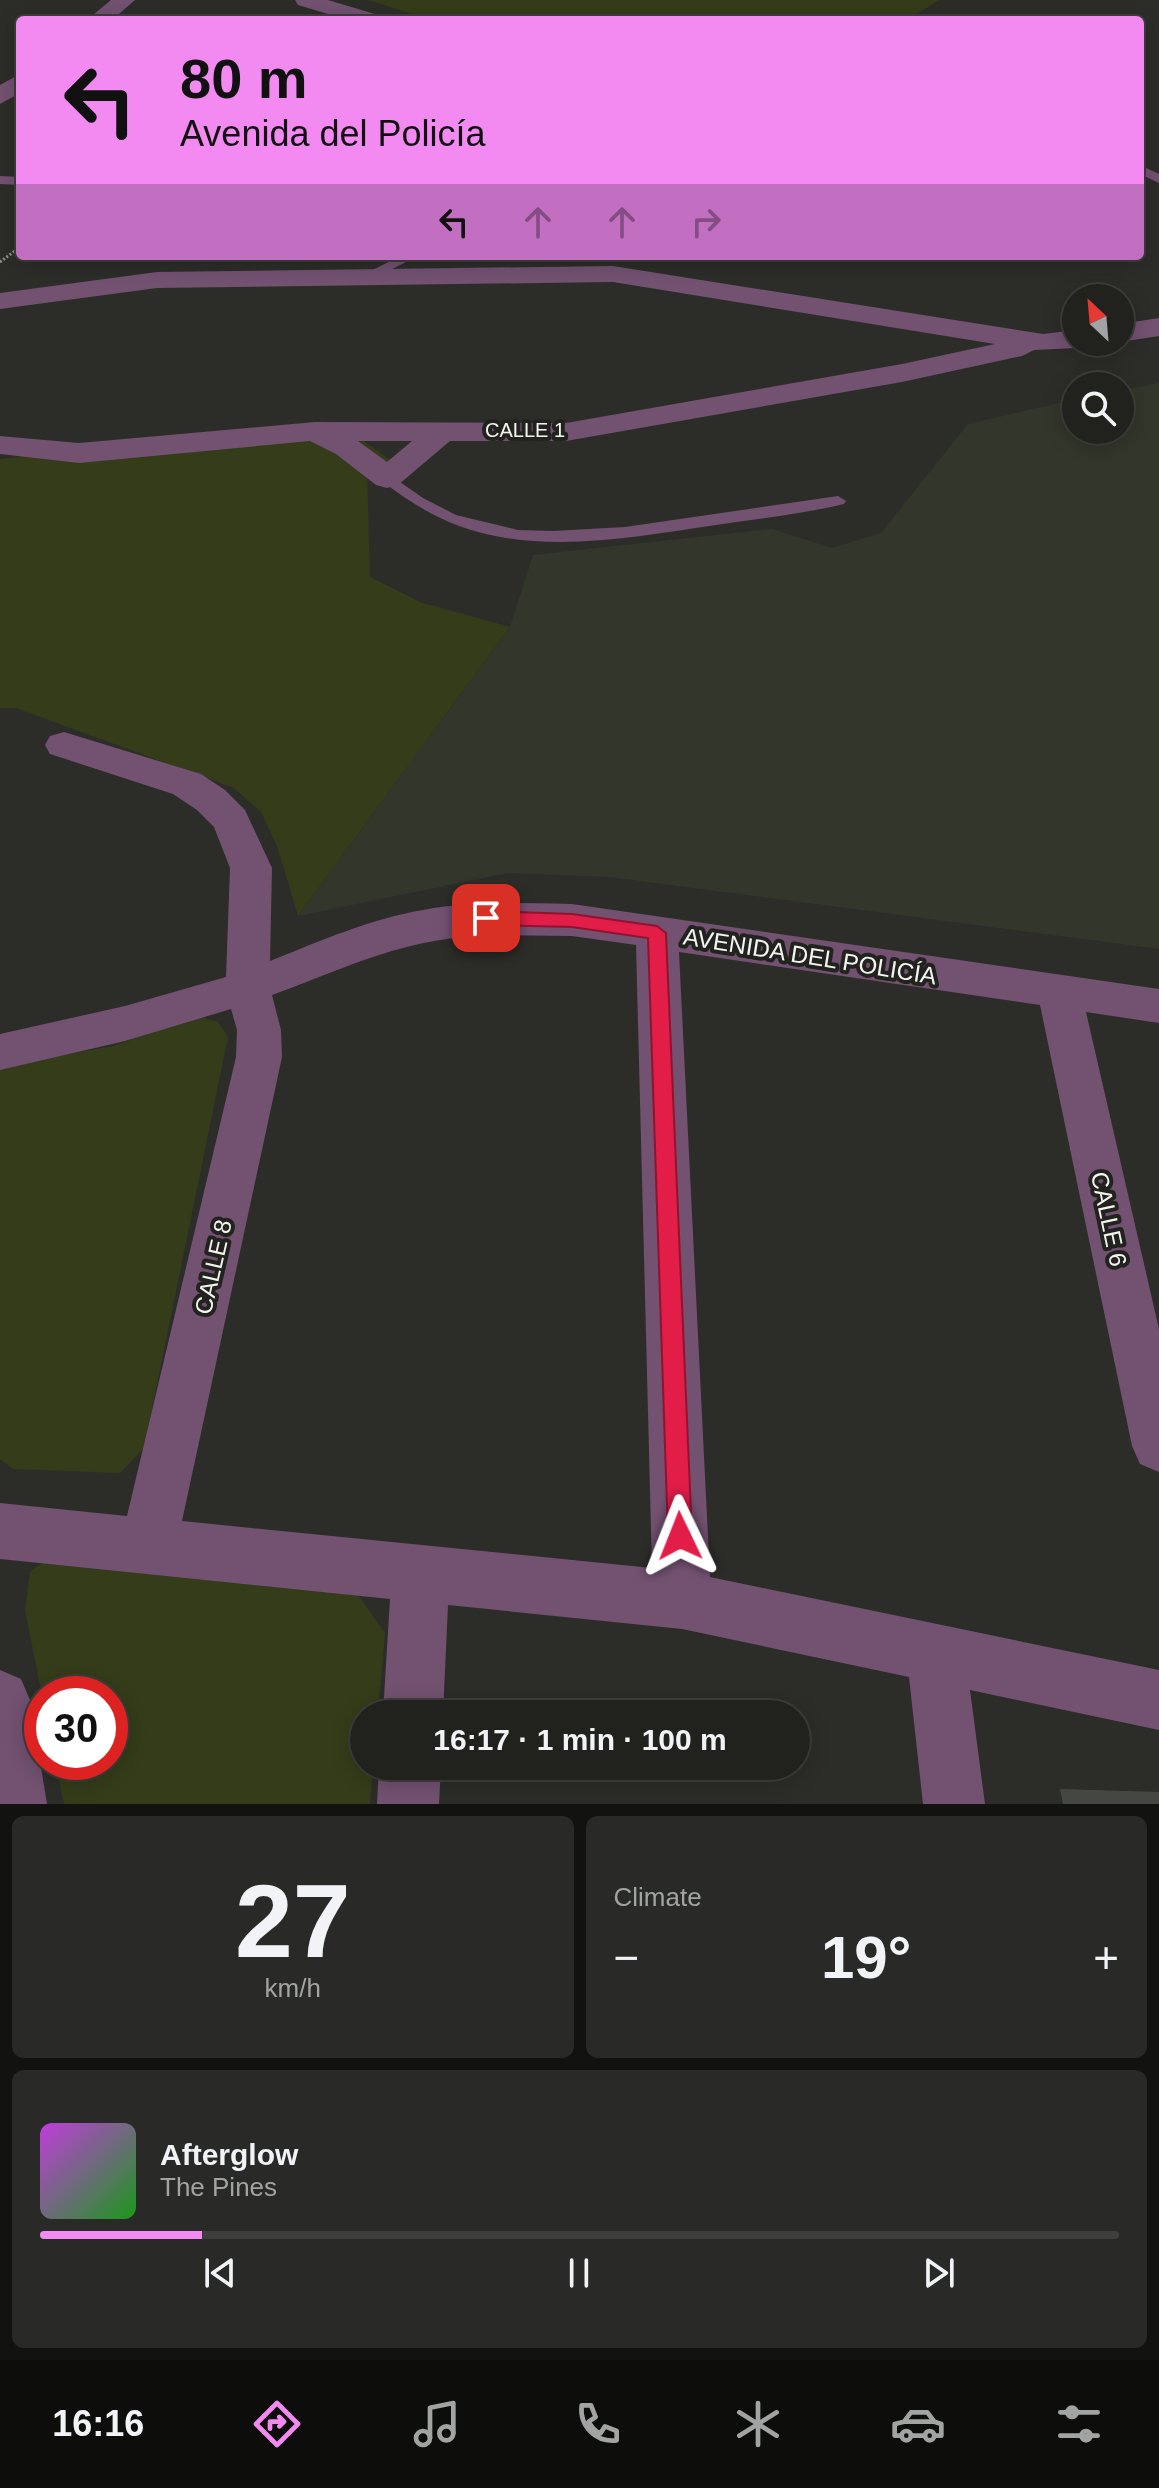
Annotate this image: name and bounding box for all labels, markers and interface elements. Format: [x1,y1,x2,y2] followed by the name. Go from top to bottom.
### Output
[180,47,308,110] text: 80 m
[48,48,152,152] icon: left
[180,113,486,154] text: Avenida del Policía
[432,200,476,244] icon: left
[516,200,560,244] icon: ahead
[600,200,644,244] icon: ahead
[684,200,728,244] icon: right
[1062,284,1134,356] north arrow
[1062,284,1134,444] map controls
[1062,372,1134,444] button: search
[485,419,565,441] street label: CALLE 1
[452,884,520,952] pin
[464,896,508,940] icon: arrive
[681,923,939,989] street label: AVENIDA DEL POLICÍA
[1086,1169,1132,1269] street label: CALLE 6
[189,1217,237,1317] street label: CALLE 8
[638,1494,722,1578] position arrow
[24,1676,128,1780] speed limit sign: 30
[433,1723,727,1756] text: 16:17 · 1 min · 100 m
[235,1863,351,1979] text: 27
[614,1882,702,1912] text: Climate
[821,1924,912,1991] text: 19°
[614,1933,639,1982] text: −
[1093,1933,1119,1982] text: +
[265,1973,321,2003] text: km/h
[160,2138,298,2171] text: Afterglow
[160,2172,277,2202] text: The Pines
[198,2251,242,2295] icon: previous
[557,2251,601,2295] icon: pause
[917,2251,961,2295] icon: next
[249,2396,305,2452] icon: directions
[409,2396,465,2452] icon: music
[570,2396,626,2452] icon: phone
[730,2396,786,2452] icon: climate
[890,2396,946,2452] icon: car
[1051,2396,1107,2452] icon: filters
[52,2403,144,2444] text: 16:16

